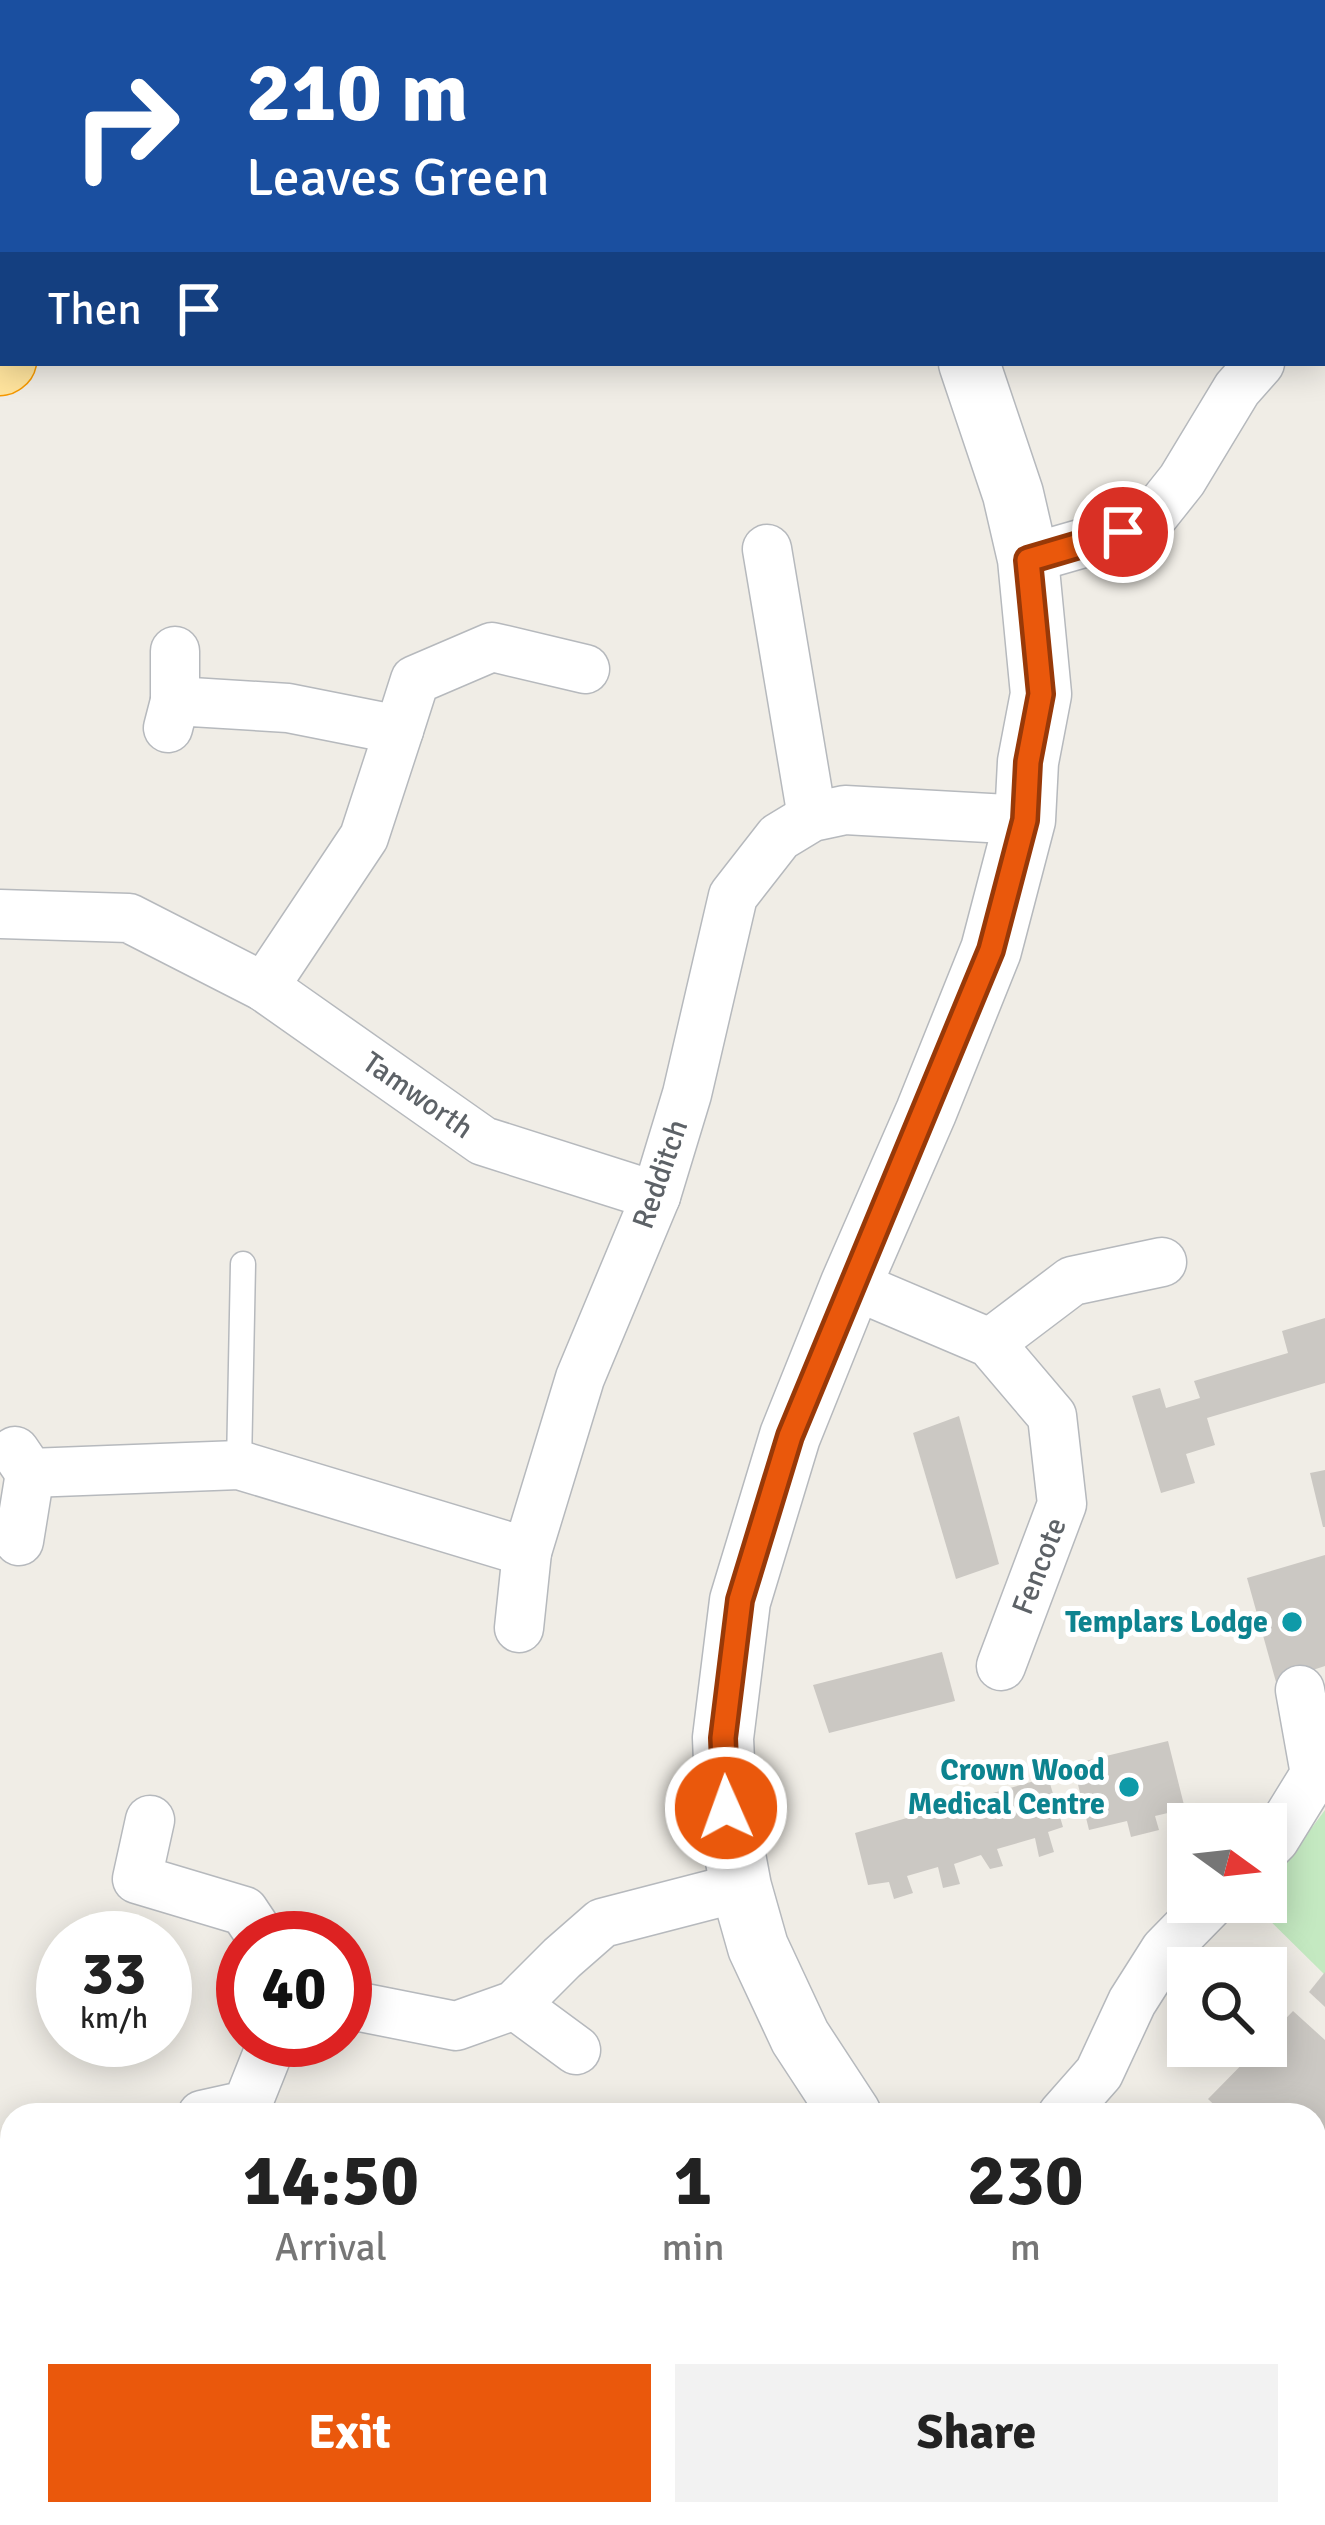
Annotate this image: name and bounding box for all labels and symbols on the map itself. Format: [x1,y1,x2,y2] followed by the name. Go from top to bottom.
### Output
[1072,481,1174,583] pin
[355,1044,480,1147] street label: Tamworth
[625,1115,696,1234] street label: Redditch
[1004,1513,1075,1620] street label: Fencote
[1065,1604,1268,1641] place label: Templars Lodge
[1279,1609,1305,1635] marker: Templars Lodge
[663,1745,789,1871] position arrow
[907,1752,1105,1823] place label: Crown Wood Medical Centre
[1116,1774,1142,1800] marker: Crown Wood Medical Centre
[1167,1803,1287,1923] north arrow
[216,1911,372,2067] speed limit sign: 40

